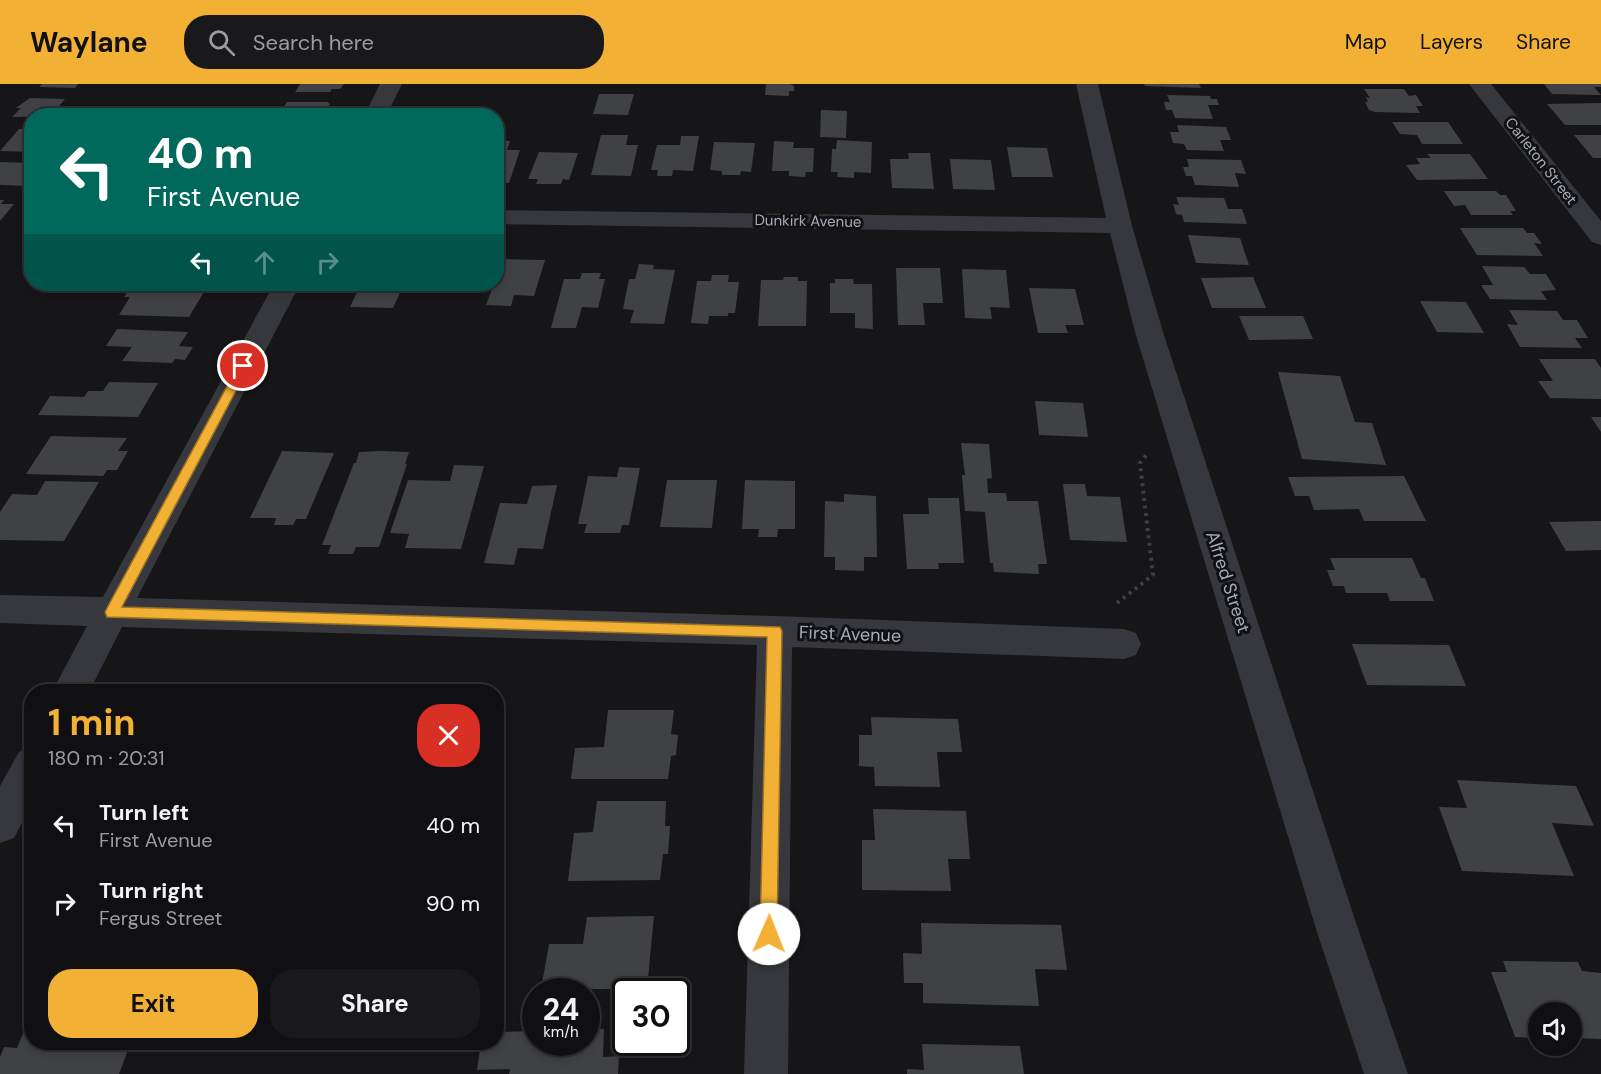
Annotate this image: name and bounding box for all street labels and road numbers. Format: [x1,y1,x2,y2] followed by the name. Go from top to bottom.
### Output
[1501,113,1582,209] street label: Carleton Street
[754,210,862,232] street label: Dunkirk Avenue
[1200,528,1256,636] street label: Alfred Street
[798,620,902,648] street label: First Avenue

